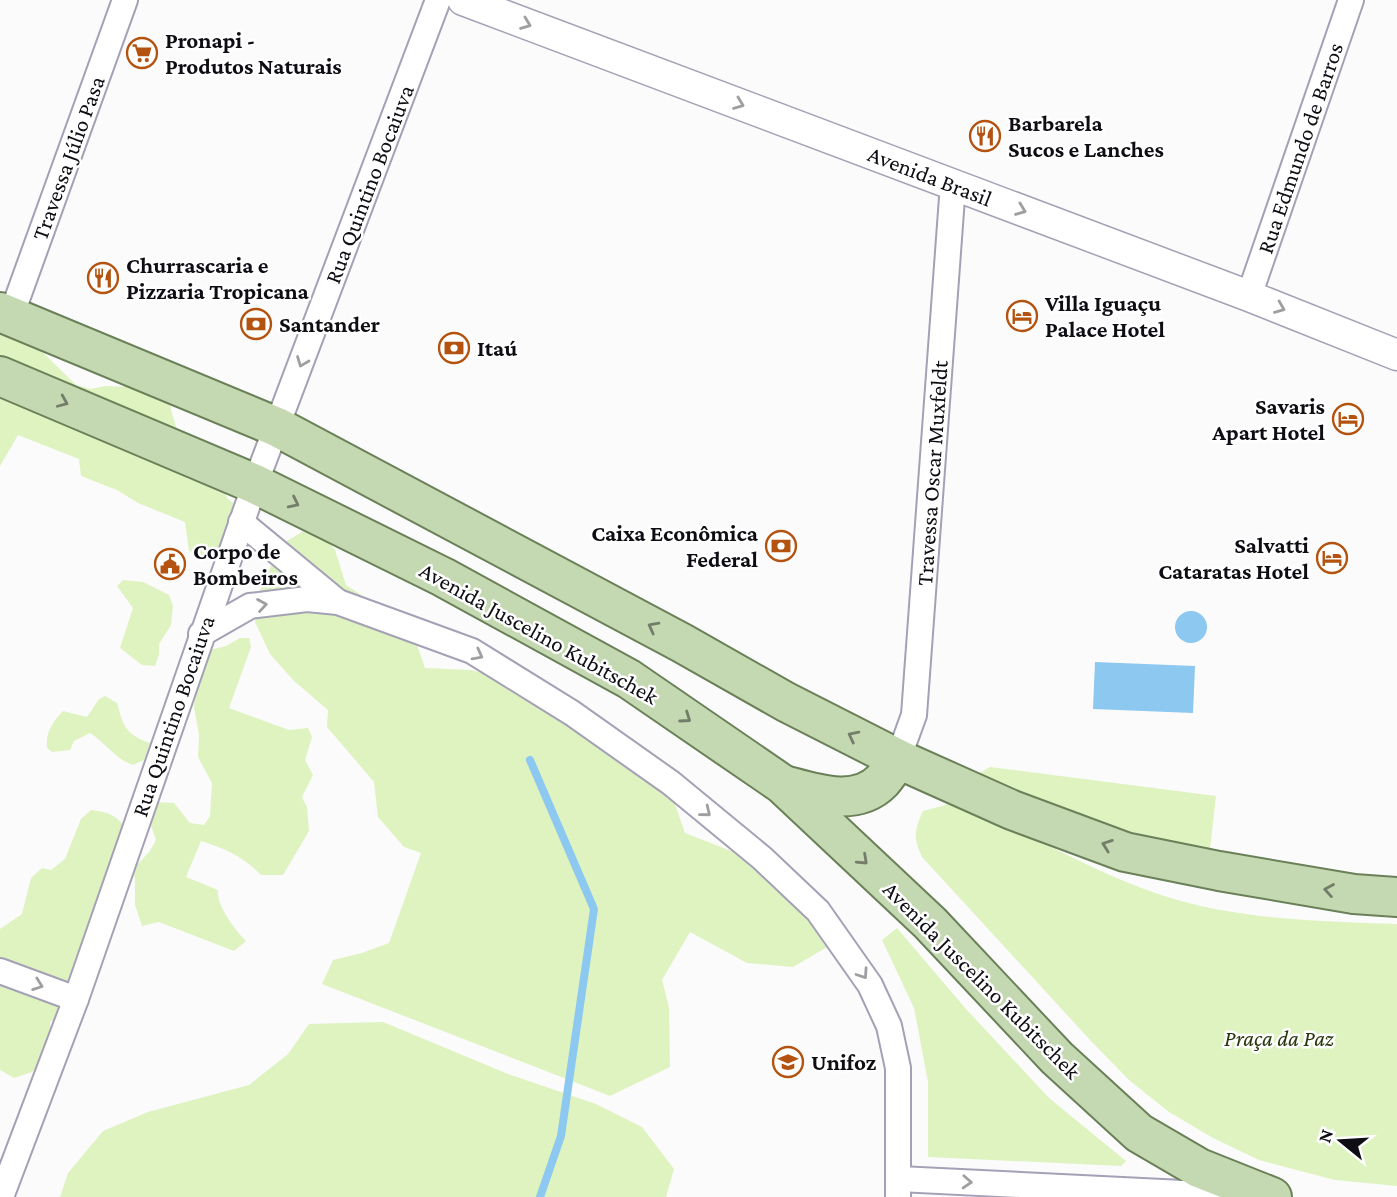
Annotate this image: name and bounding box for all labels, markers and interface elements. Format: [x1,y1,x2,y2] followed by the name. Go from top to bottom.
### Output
[520,16,532,30] one-way arrow
[165,27,342,79] place label: Pronapi - Produtos Naturais
[125,36,159,70] supermarket icon: Pronapi - Produtos Naturais
[1252,39,1348,257] street label: Rua Edmundo de Barros
[26,72,110,244] street label: Travessa Júlio Pasa
[319,81,419,287] street label: Rua Quintino Bocaiuva
[733,96,745,110] one-way arrow
[1008,110,1164,162] place label: Barbarela Sucos e Lanches
[968,119,1002,153] restaurant icon: Barbarela Sucos e Lanches
[864,140,996,212] street label: Avenida Brasil
[1015,202,1027,216] one-way arrow
[126,252,310,304] place label: Churrascaria e Pizzaria Tropicana
[86,261,120,295] restaurant icon: Churrascaria e Pizzaria Tropicana
[1044,290,1165,342] place label: Villa Iguaçu Palace Hotel
[1005,299,1039,333] hotel icon: Villa Iguaçu Palace Hotel
[1273,300,1285,314] one-way arrow
[239,307,273,341] bank icon: Santander
[279,311,380,337] place label: Santander
[437,331,471,365] bank icon: Itaú
[477,335,517,361] place label: Itaú
[296,355,310,367] one-way arrow
[911,359,953,587] street label: Travessa Oscar Muxfeldt
[1211,393,1325,445] place label: Savaris Apart Hotel
[56,394,68,408] one-way arrow
[1331,402,1365,436] hotel icon: Savaris Apart Hotel
[287,495,299,509] one-way arrow
[591,520,759,572] place label: Caixa Econômica Federal
[764,529,798,563] bank icon: Caixa Econômica Federal
[1158,532,1309,584] place label: Salvatti Cataratas Hotel
[193,538,298,590] place label: Corpo de Bombeiros
[1315,541,1349,575] hotel icon: Salvatti Cataratas Hotel
[153,547,187,581] public building icon: Corpo de Bombeiros
[415,557,663,709] street label: Avenida Juscelino Kubitschek
[256,598,268,613] one-way arrow
[126,612,220,820] street label: Rua Quintino Bocaiuva
[648,622,660,635] one-way arrow
[471,647,484,661] one-way arrow
[678,710,691,722] one-way arrow
[848,730,860,744] one-way arrow
[697,804,710,816] one-way arrow
[1101,839,1113,853] one-way arrow
[855,852,868,865] one-way arrow
[878,876,1086,1084] street label: Avenida Juscelino Kubitschek
[1323,883,1335,898] one-way arrow
[855,966,867,979] one-way arrow
[32,977,44,991] one-way arrow
[1224,1025,1334,1051] park label: Praça da Paz
[771,1045,805,1079] school or university icon: Unifoz
[811,1049,877,1075] place label: Unifoz
[1306,1106,1376,1176] north arrow
[1313,1126,1337,1145] text: N
[962,1174,973,1189] one-way arrow

